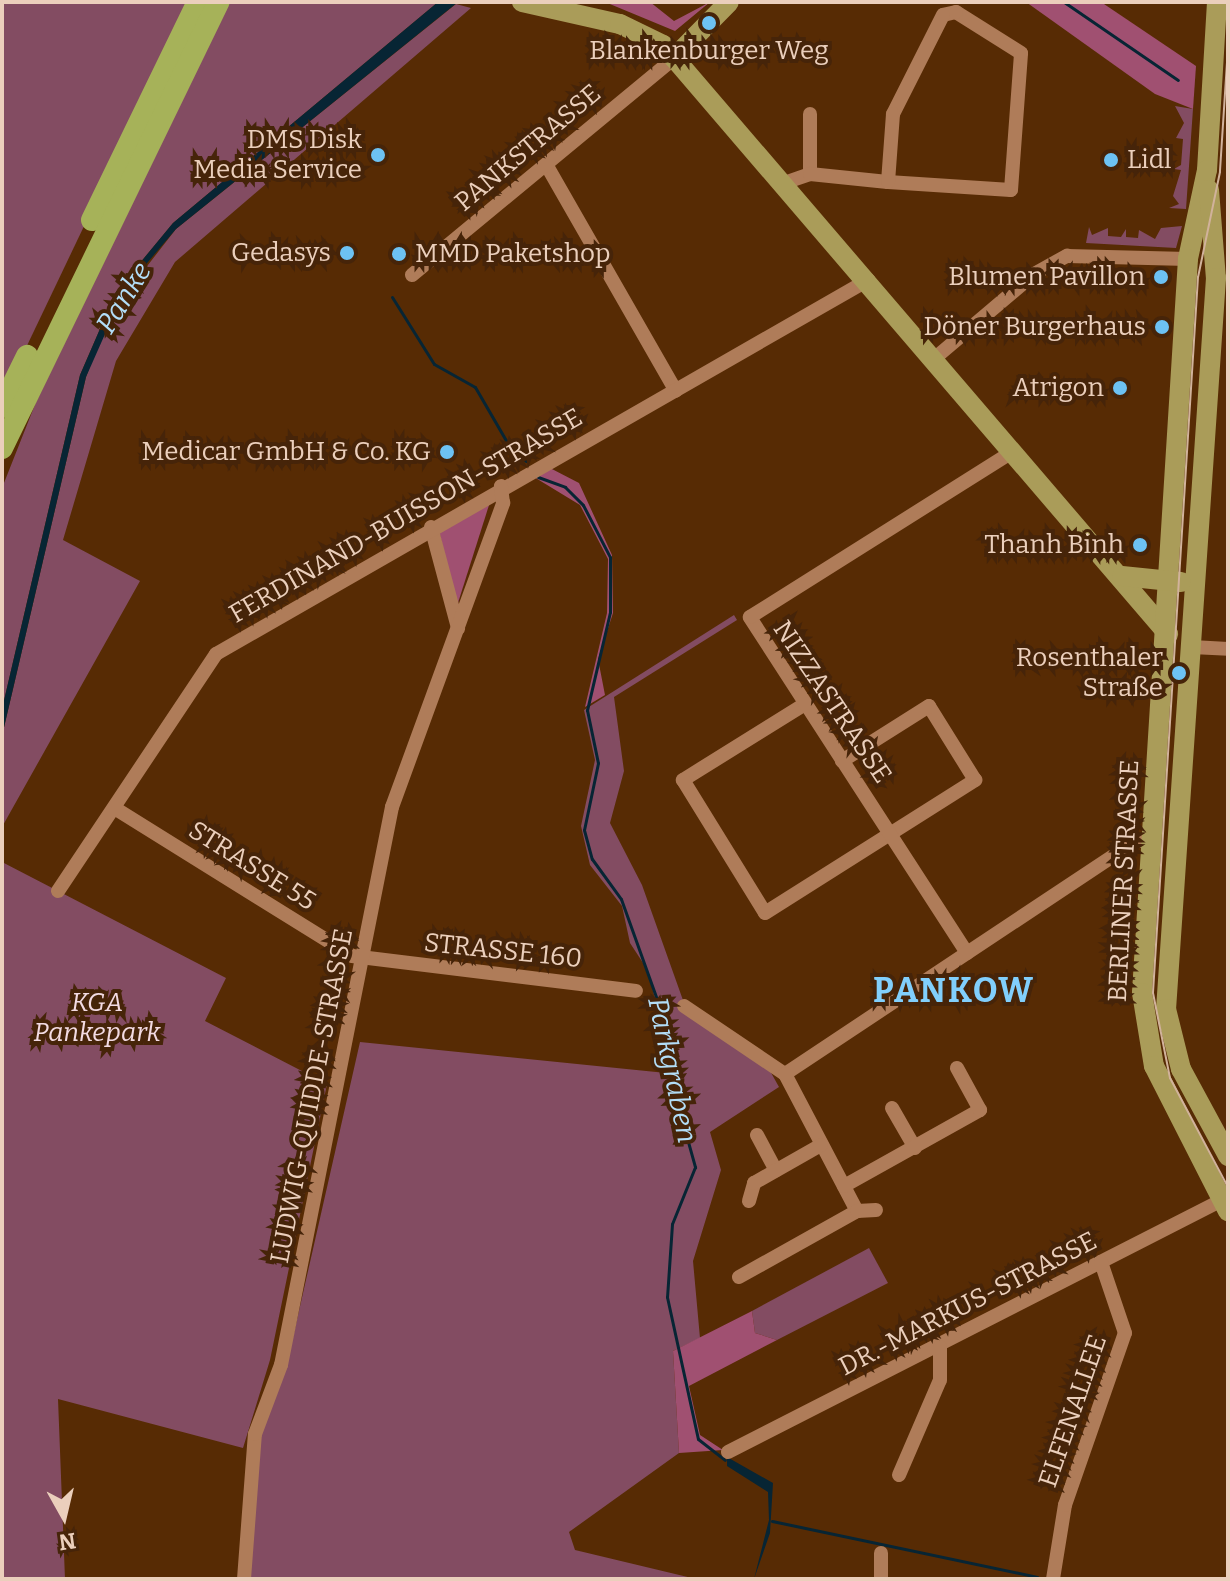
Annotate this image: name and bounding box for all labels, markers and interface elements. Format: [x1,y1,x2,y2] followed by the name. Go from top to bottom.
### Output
[700,14,718,32] marker: Blankenburger Weg
[589,35,829,67] place label: Blankenburger Weg
[449,78,607,218] street label: PANKSTRASSE
[193,124,362,186] place label: DMS Disk Media Service
[1127,144,1172,176] place label: Lidl
[369,146,387,164] marker: DMS Disk Media Service
[1102,151,1120,169] marker: Lidl
[231,237,331,269] place label: Gedasys
[415,238,611,270] place label: MMD Paketshop
[338,244,356,262] marker: Gedasys
[390,245,408,263] marker: MMD Paketshop
[89,256,159,340] water label: Panke
[948,261,1145,293] place label: Blumen Pavillon
[1152,268,1170,286] marker: Blumen Pavillon
[923,311,1146,343] place label: Döner Burgerhaus
[1153,318,1171,336] marker: Döner Burgerhaus
[1012,372,1104,404] place label: Atrigon
[1111,379,1129,397] marker: Atrigon
[224,402,588,630] street label: FERDINAND-BUISSON-STRASSE
[142,436,431,468] place label: Medicar GmbH & Co. KG
[438,443,456,461] marker: Medicar GmbH & Co. KG
[984,529,1124,561] place label: Thanh Binh
[1131,536,1149,554] marker: Thanh Binh
[766,615,898,789] street label: NIZZASTRASSE
[1016,642,1163,704] place label: Rosenthaler Straße
[1170,664,1188,682] marker: Rosenthaler Straße
[1102,759,1146,1003] street label: BERLINER STRASSE
[183,815,321,917] street label: STRASSE 55
[264,926,360,1266] street label: LUDWIG-QUIDDE-STRASSE
[423,927,583,975] street label: STRASSE 160
[873,971,1035,1011] district label: PANKOW
[33,987,161,1048] park label: KGA Pankepark
[640,994,704,1146] water label: Parkgraben
[834,1225,1102,1383] street label: DR.-MARKUS-STRASSE
[1032,1331,1114,1491] street label: ELFENALLEE
[24,1477,104,1557] north arrow
[57,1527,78,1556] text: N

